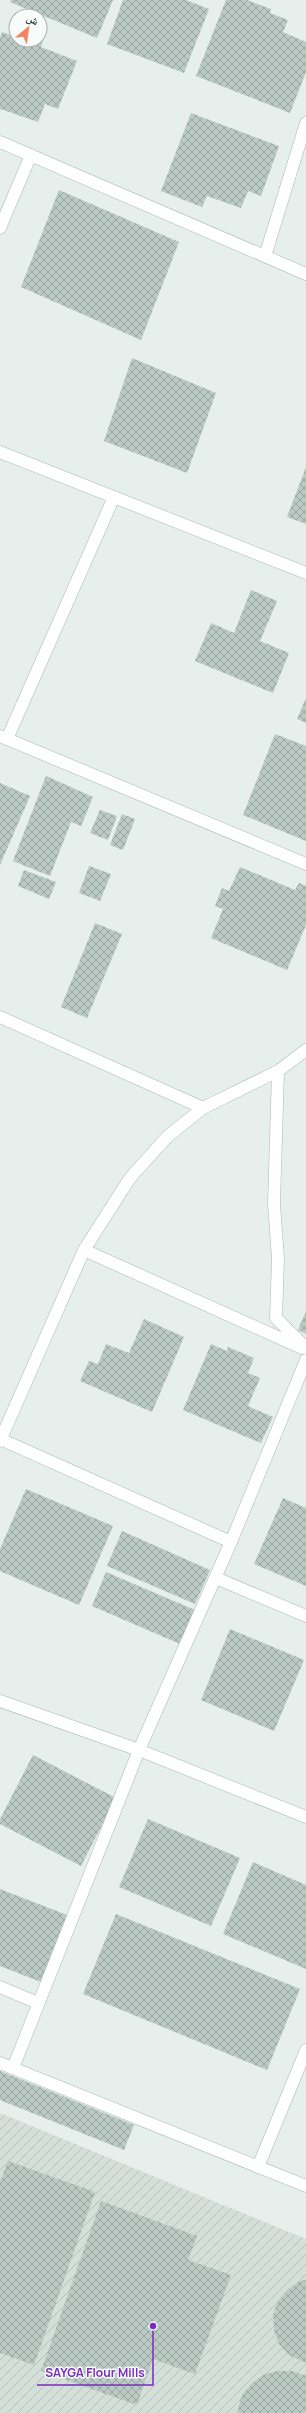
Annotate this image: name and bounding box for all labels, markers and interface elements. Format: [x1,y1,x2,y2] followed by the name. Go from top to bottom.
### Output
[8,8,48,48] north arrow
[24,9,42,29] text: ش
[37,2361,153,2385] callout: SAYGA Flour Mills
[45,2364,145,2381] text: SAYGA Flour Mills

